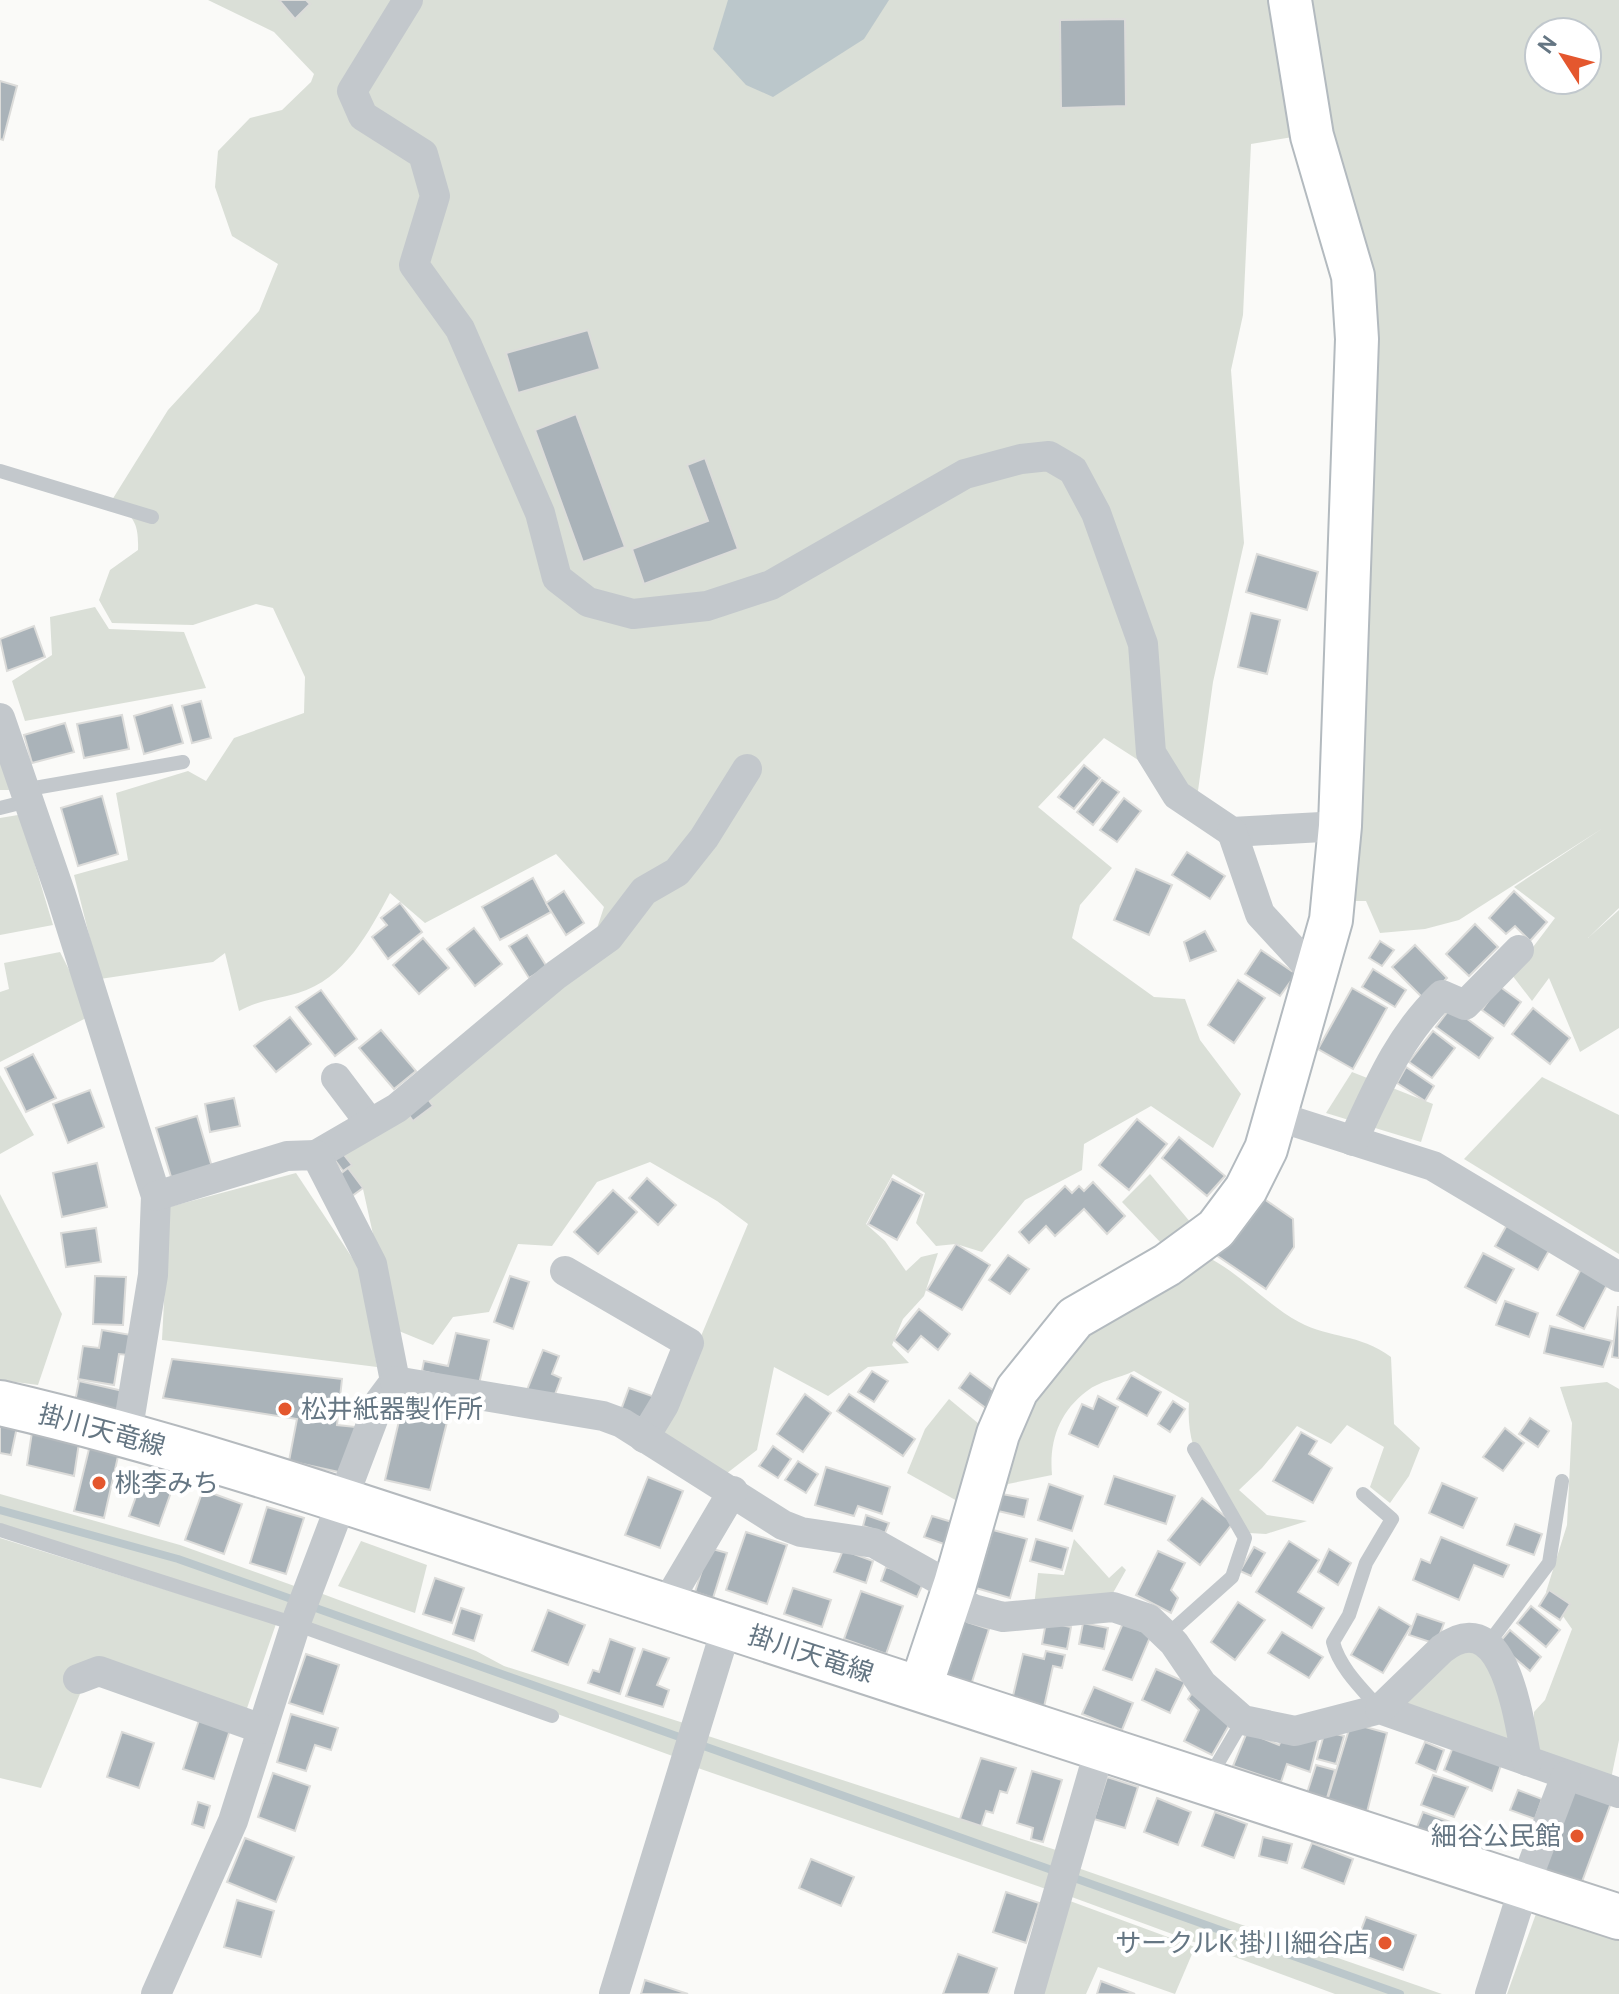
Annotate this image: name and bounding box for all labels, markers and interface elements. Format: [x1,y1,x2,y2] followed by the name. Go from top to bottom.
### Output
[1523,16,1603,96] north arrow
[1532,30,1563,59] text: N
[301,1393,483,1425] place label: 松井紙器製作所
[35,1398,169,1462] street label: 掛川天竜線
[276,1400,294,1418] marker: 松井紙器製作所
[115,1467,219,1499] place label: 桃李みち
[90,1474,108,1492] marker: 桃李みち
[744,1619,878,1689] street label: 掛川天竜線
[1431,1820,1561,1852] place label: 細谷公民館
[1568,1827,1586,1845] marker: 細谷公民館
[1115,1927,1369,1959] place label: サークルK 掛川細谷店
[1376,1934,1394,1952] marker: サークルK 掛川細谷店

